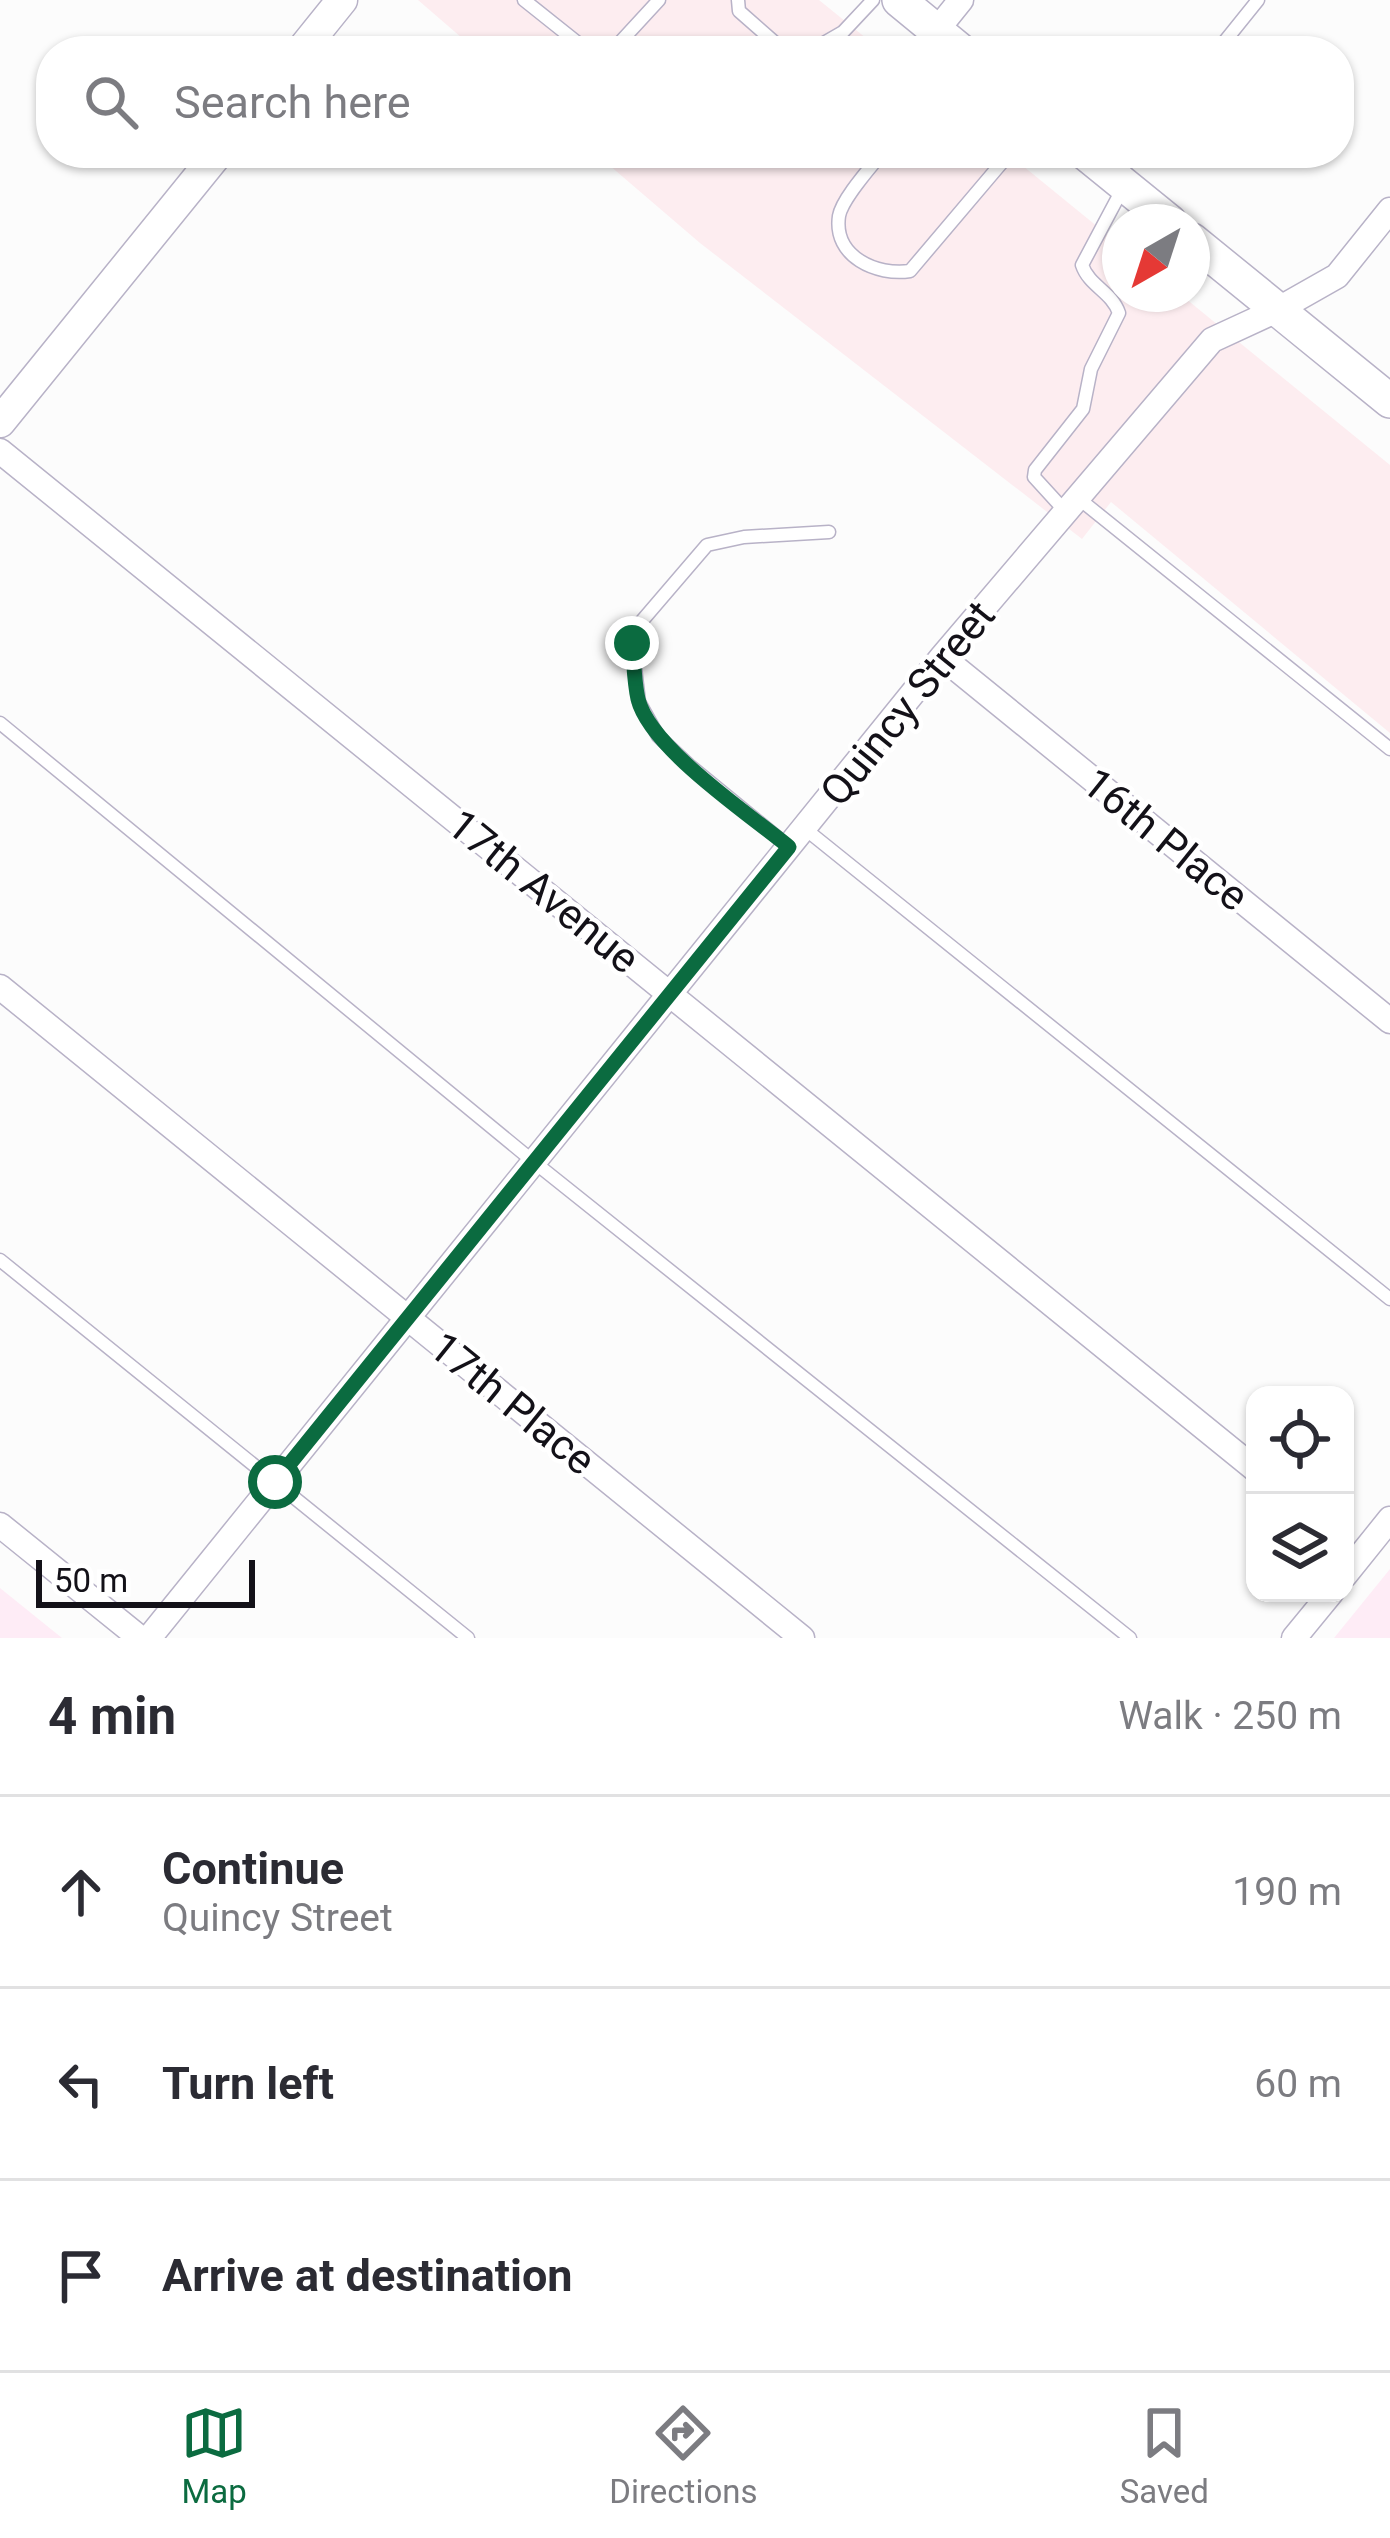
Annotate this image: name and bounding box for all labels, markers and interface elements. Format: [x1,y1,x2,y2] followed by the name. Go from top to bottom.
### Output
[36,36,1354,168] search box
[78,69,144,135] icon: search
[174,76,411,129] text: Search here
[1102,204,1210,312] north arrow
[810,591,1005,815] street label: Quincy Street
[605,616,659,670] route end
[1073,758,1258,921] street label: 16th Place
[438,799,649,983] street label: 17th Avenue
[420,1322,605,1485] street label: 17th Place
[1246,1386,1354,1602] map controls
[1246,1386,1354,1494] button: locate
[248,1455,302,1509] route start
[1246,1494,1354,1602] button: layers
[36,1554,255,1607] scale bar
[54,1561,128,1600] text: 50 m
[48,1687,176,1746] text: 4 min
[1118,1693,1342,1739] text: Walk · 250 m
[162,1842,344,1895] text: Continue
[48,1859,114,1925] icon: ahead
[1232,1869,1342,1915] text: 190 m
[162,1895,393,1941] text: Quincy Street
[48,2051,114,2117] icon: left
[162,2057,334,2110] text: Turn left
[1254,2061,1342,2107] text: 60 m
[48,2243,114,2309] icon: arrive
[162,2249,573,2302] text: Arrive at destination
[181,2400,247,2511] tab: Map
[609,2400,758,2511] tab: Directions
[1120,2400,1209,2511] tab: Saved

